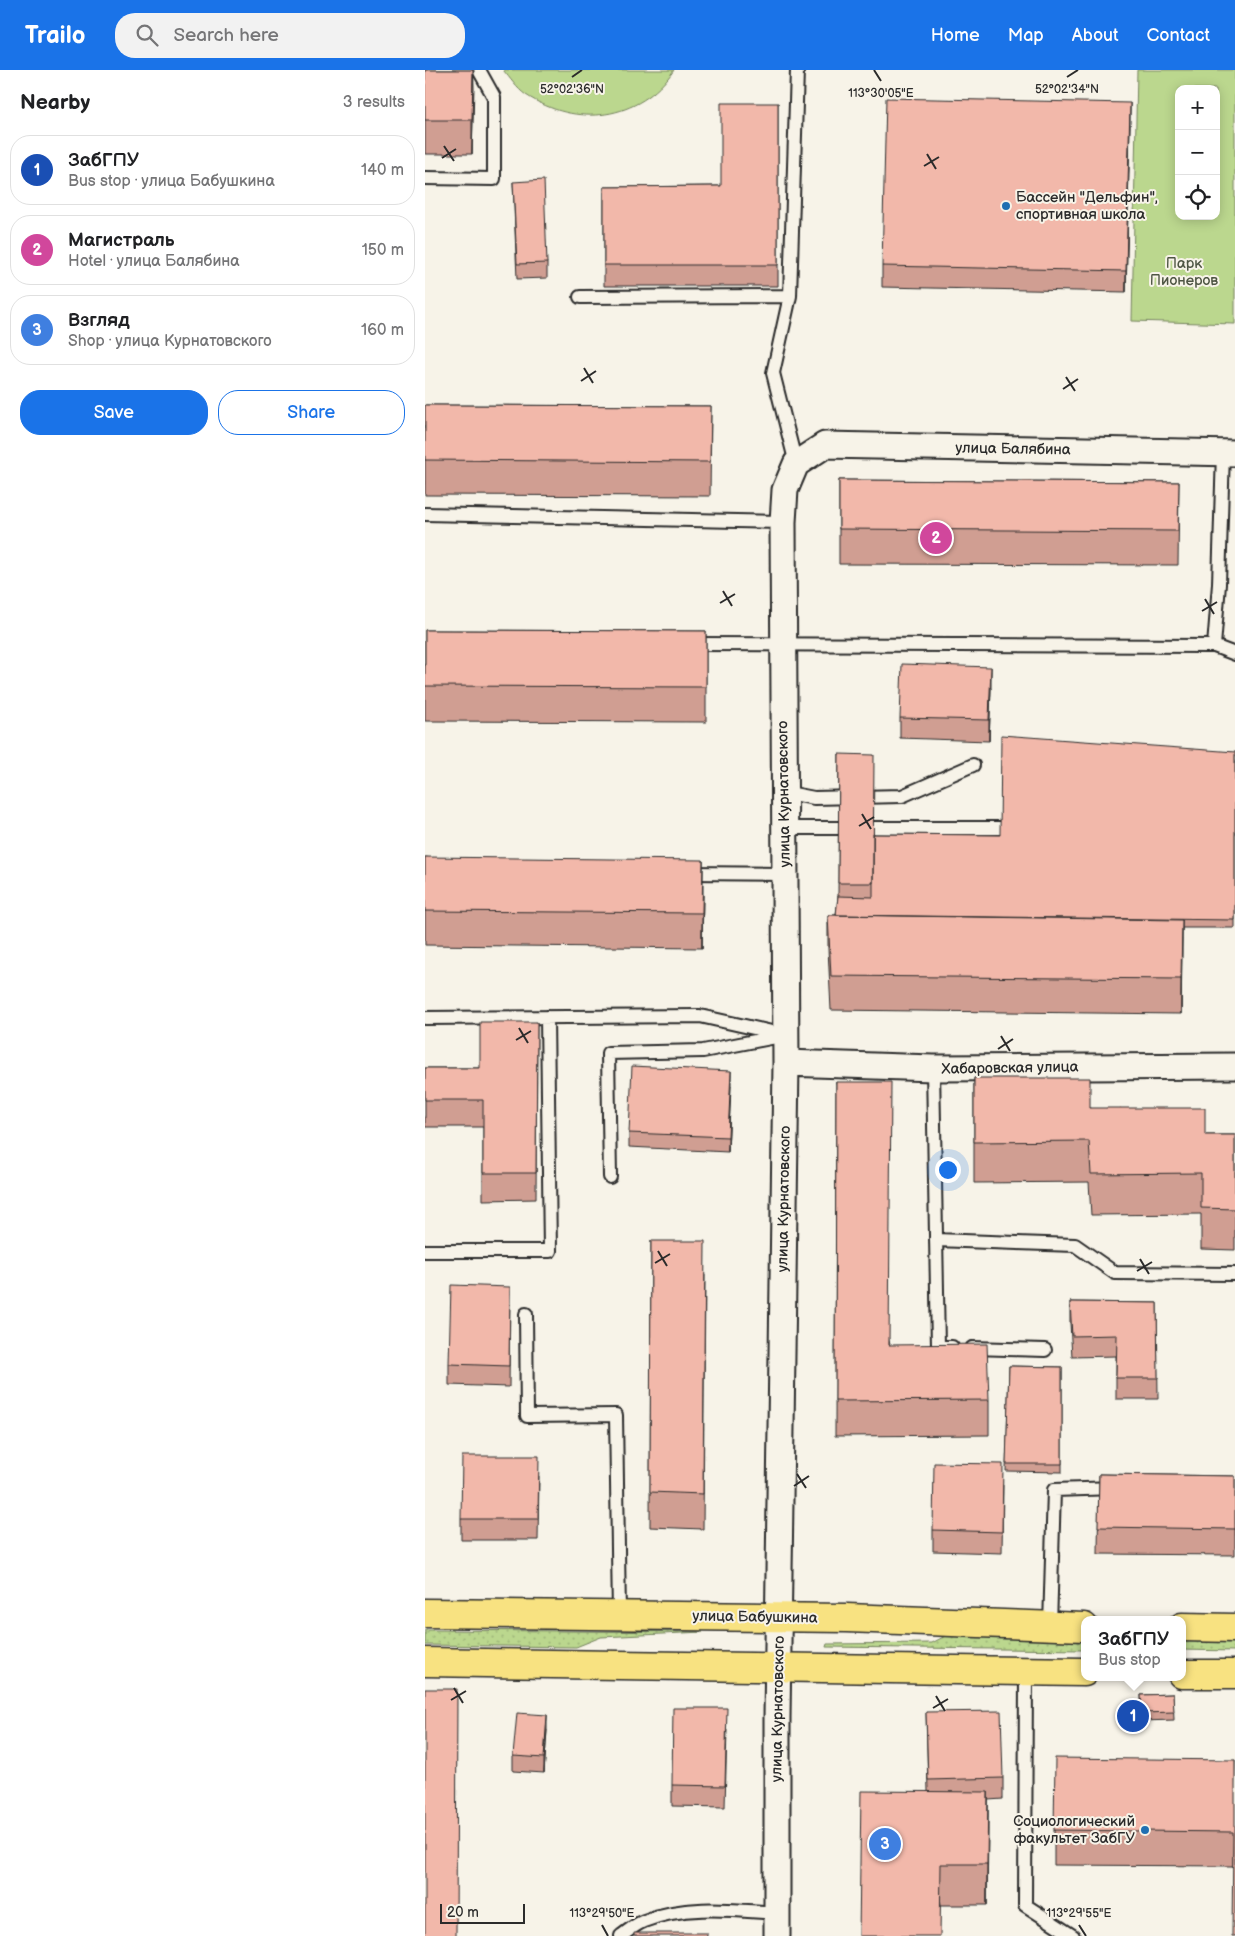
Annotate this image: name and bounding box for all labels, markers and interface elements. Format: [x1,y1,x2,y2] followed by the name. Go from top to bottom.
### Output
[115,13,465,58] search box
[25,21,85,50] text: Trailo
[133,21,161,49] icon: search
[173,24,279,47] text: Search here
[931,25,980,46] text: Home
[1008,25,1044,46] text: Map
[1072,25,1119,46] text: About
[1147,25,1210,46] text: Contact
[540,82,604,97] text: 52°02'36"N
[1035,82,1099,97] text: 52°02'34"N
[1175,85,1220,220] map controls
[1175,85,1220,130] button: +
[848,86,914,101] text: 113°30'05"E
[20,90,90,115] text: Nearby
[343,93,405,112] text: 3 results
[1175,130,1220,175] button: −
[68,149,139,172] text: ЗабГПУ
[34,161,40,180] text: 1
[361,161,404,180] text: 140 m
[68,172,275,191] text: Bus stop · улица Бабушкина
[1175,175,1220,220] button: locate
[1016,188,1158,224] place label: Бассейн "Дельфин", спортивная школа
[1000,200,1012,212] marker: Бассейн "Дельфин", спортивная школа
[68,229,175,252] text: Магистраль
[32,241,42,260] text: 2
[362,241,404,260] text: 150 m
[68,252,240,271] text: Hotel · улица Балябина
[1150,254,1218,290] park label: Парк Пионеров
[68,309,130,332] text: Взгляд
[32,321,42,340] text: 3
[361,321,404,340] text: 160 m
[68,332,272,351] text: Shop · улица Курнатовского
[20,390,208,435] button: Save
[218,390,405,435] button: Share
[955,438,1071,460] street label: улица Балябина
[920,519,952,557] pin: 2
[773,720,795,867] street label: улица Курнатовского
[941,1057,1079,1079] street label: Хабаровская улица
[773,1125,795,1272] street label: улица Курнатовского
[935,1157,961,1183] your location
[692,1606,818,1628] street label: улица Бабушкина
[1081,1616,1186,1681] popup
[1098,1628,1169,1651] text: ЗабГПУ
[767,1635,789,1782] street label: улица Курнатовского
[1098,1651,1161,1670] text: Bus stop
[1117,1697,1149,1735] pin: 1
[1013,1812,1135,1848] place label: Социологический факультет ЗабГУ
[1139,1824,1151,1836] marker: Социологический факультет ЗабГУ
[869,1825,901,1863] pin: 3
[440,1901,525,1924] scale bar
[447,1904,479,1921] text: 20 m
[570,1906,635,1921] text: 113°29'50"E
[1047,1906,1111,1921] text: 113°29'55"E

